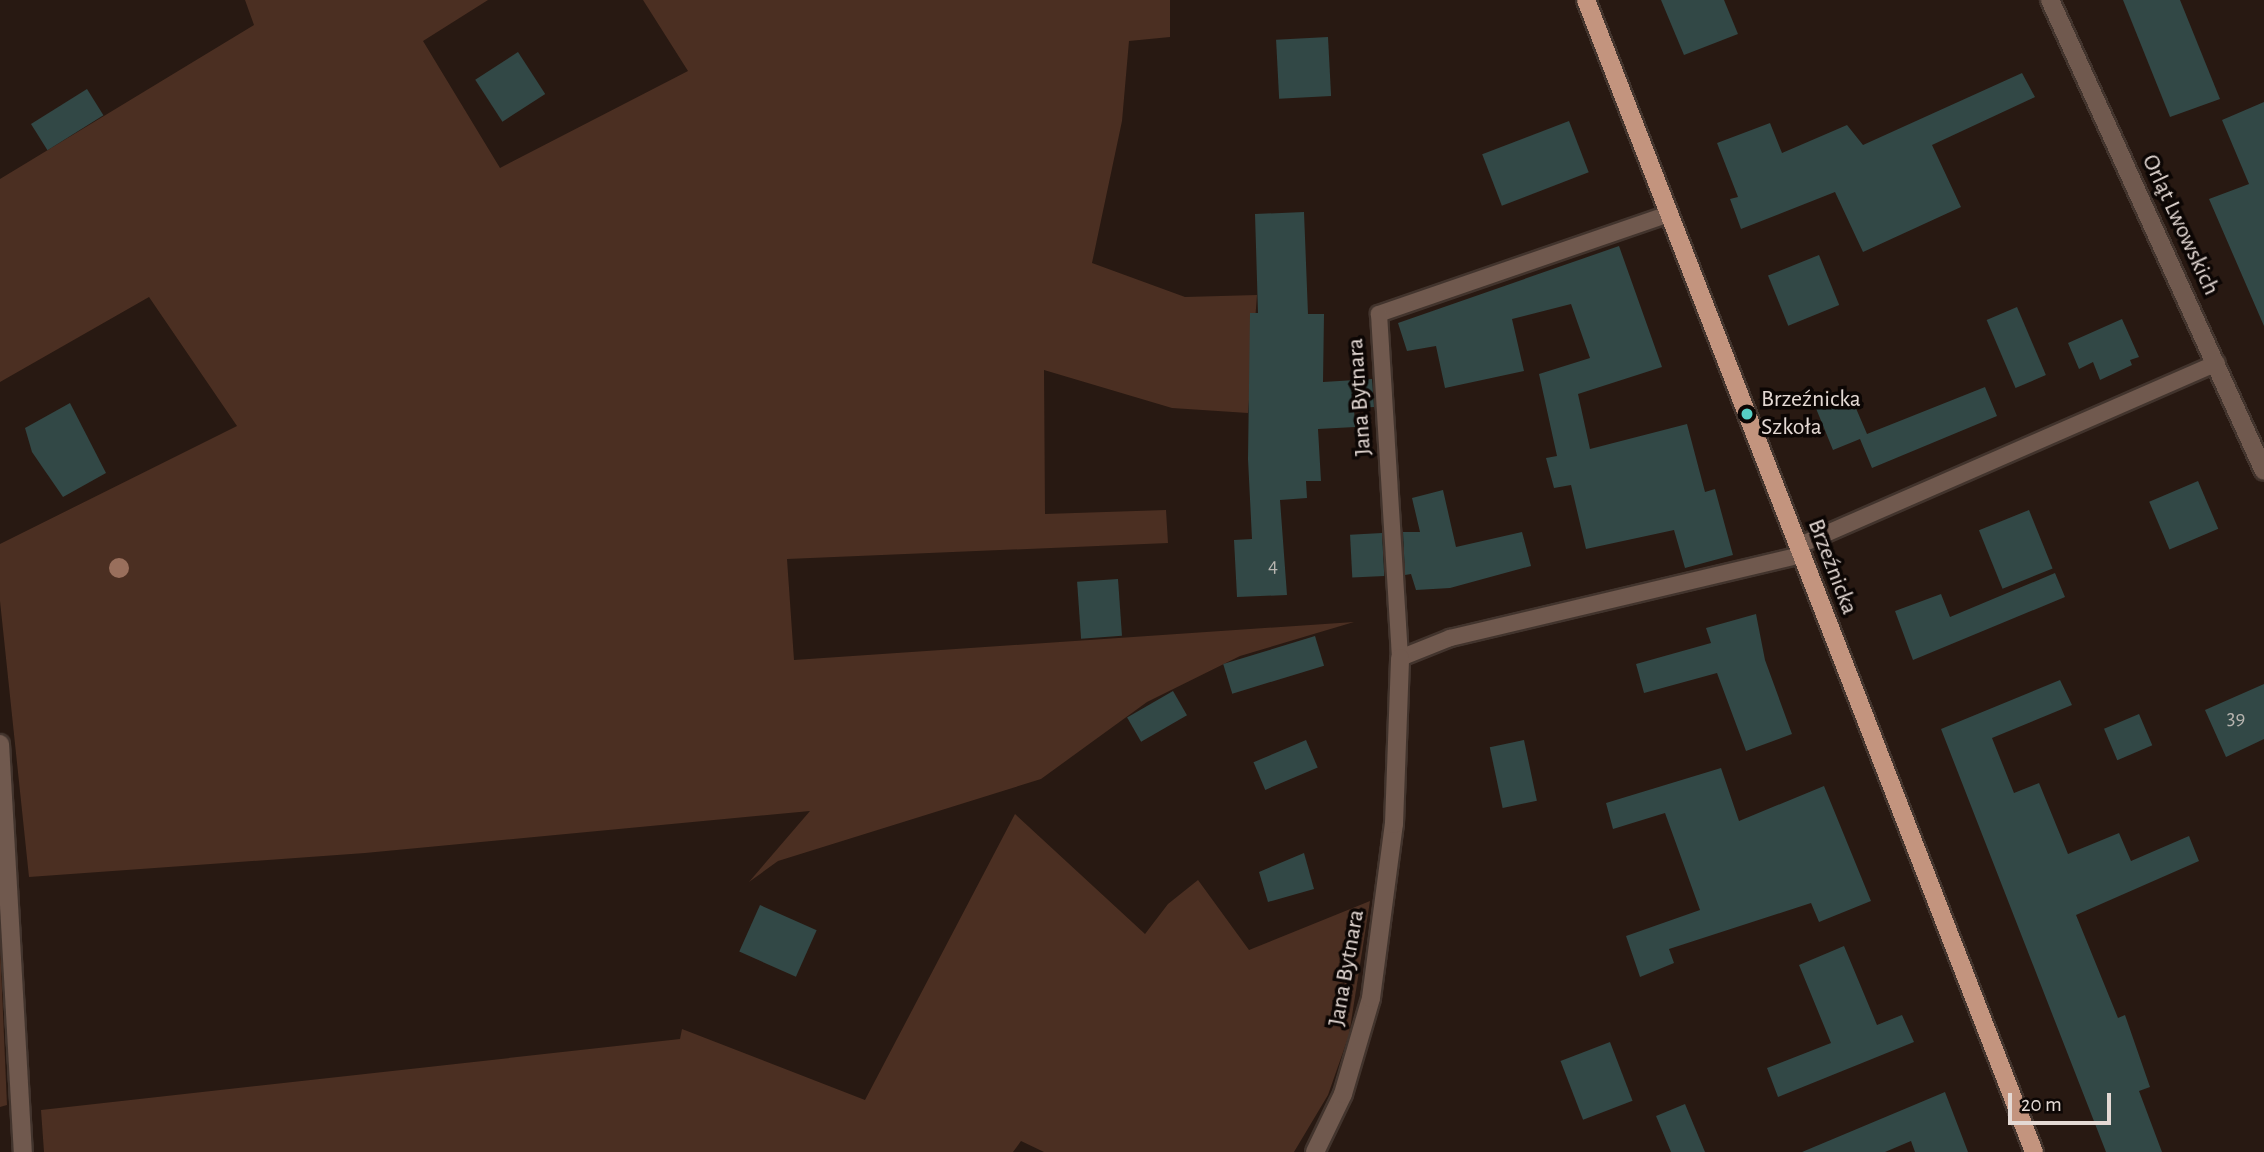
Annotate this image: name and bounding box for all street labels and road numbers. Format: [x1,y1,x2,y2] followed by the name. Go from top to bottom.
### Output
[2135,150,2225,300] street label: Orląt Lwowskich
[1342,337,1378,457] street label: Jana Bytnara
[1801,515,1863,619] street label: Brzeźnicka
[1323,907,1371,1029] street label: Jana Bytnara

